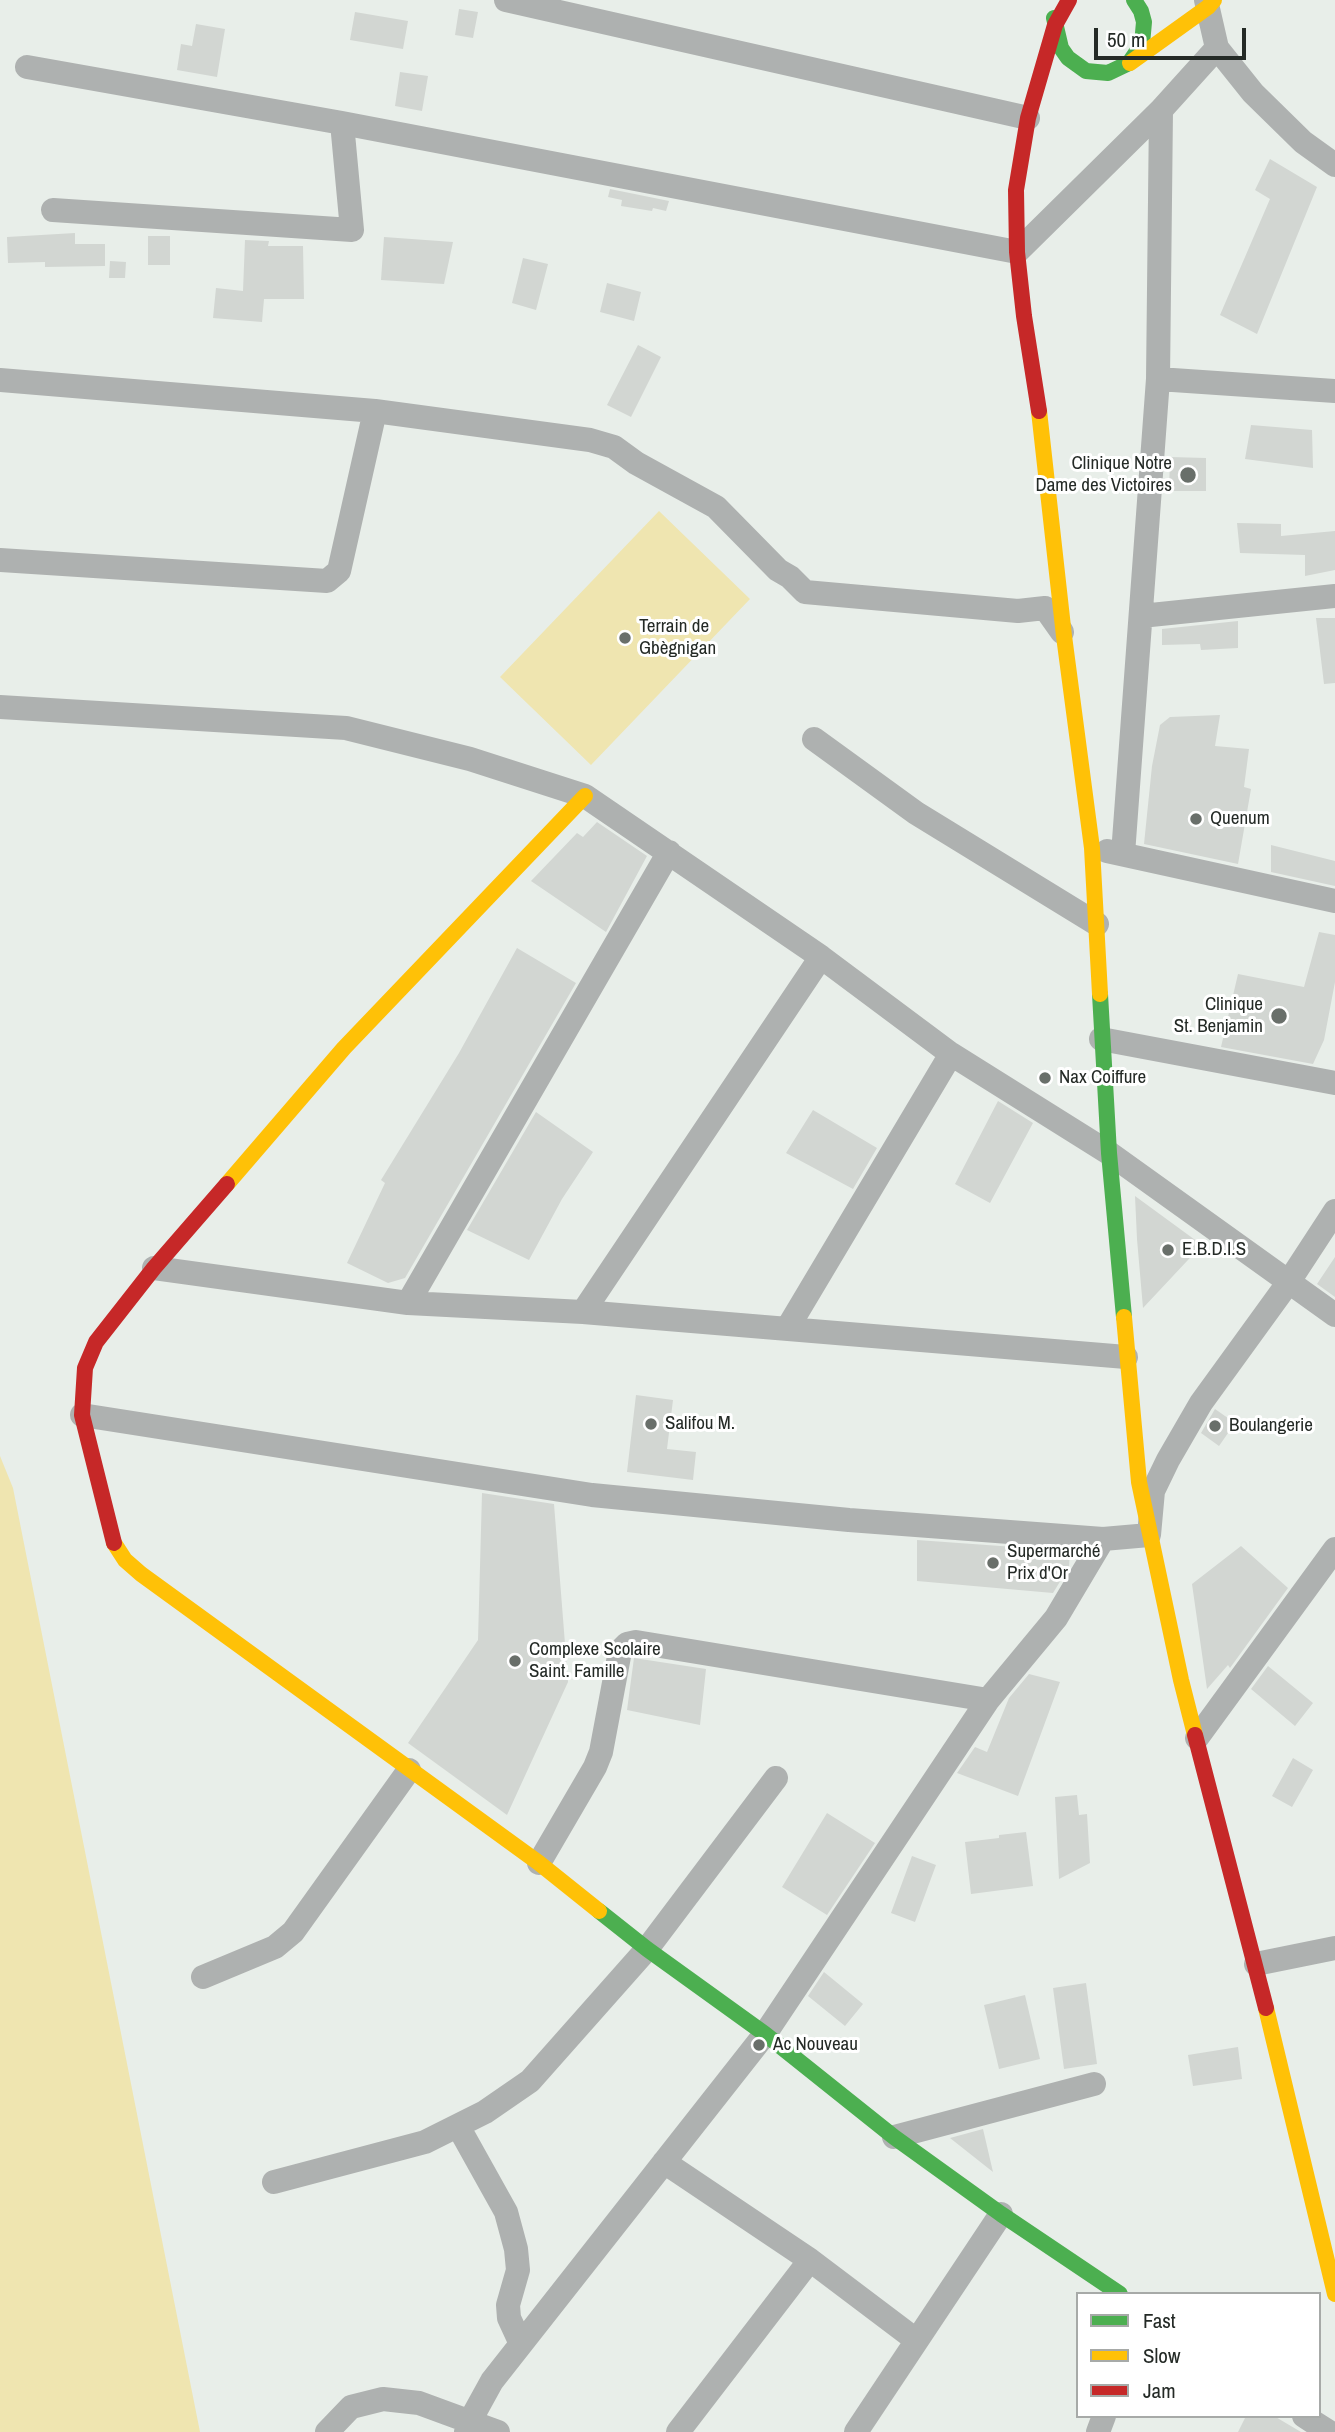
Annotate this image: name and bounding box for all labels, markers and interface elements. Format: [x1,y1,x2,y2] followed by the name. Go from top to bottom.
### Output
[1097,14,1249,58] scale bar
[1107,25,1145,54] text: 50 m
[1035,453,1172,497] place label: Clinique Notre Dame des Victoires
[1178,465,1198,485] marker: Clinique Notre Dame des Victoires
[639,616,716,660] place label: Terrain de Gbègnigan
[617,630,633,646] marker: Terrain de Gbègnigan
[1210,808,1270,830] place label: Quenum
[1188,811,1204,827] marker: Quenum
[1174,994,1263,1038] place label: Clinique St. Benjamin
[1269,1006,1289,1026] marker: Clinique St. Benjamin
[1059,1067,1146,1089] place label: Nax Coiffure
[1037,1070,1053,1086] marker: Nax Coiffure
[1182,1239,1246,1261] place label: E.B.D.I.S
[1160,1242,1176,1258] marker: E.B.D.I.S
[665,1413,735,1435] place label: Salifou M.
[1229,1415,1313,1437] place label: Boulangerie
[643,1416,659,1432] marker: Salifou M.
[1207,1418,1223,1434] marker: Boulangerie
[1007,1541,1101,1585] place label: Supermarché Prix d'Or
[985,1555,1001,1571] marker: Supermarché Prix d'Or
[529,1639,661,1683] place label: Complexe Scolaire Saint. Famille
[507,1653,523,1669] marker: Complexe Scolaire Saint. Famille
[773,2034,858,2056] place label: Ac Nouveau
[751,2037,767,2053] marker: Ac Nouveau
[1076,2292,1321,2418] legend
[1143,2306,1176,2335] text: Fast
[1143,2341,1180,2370] text: Slow
[1143,2376,1176,2405] text: Jam

